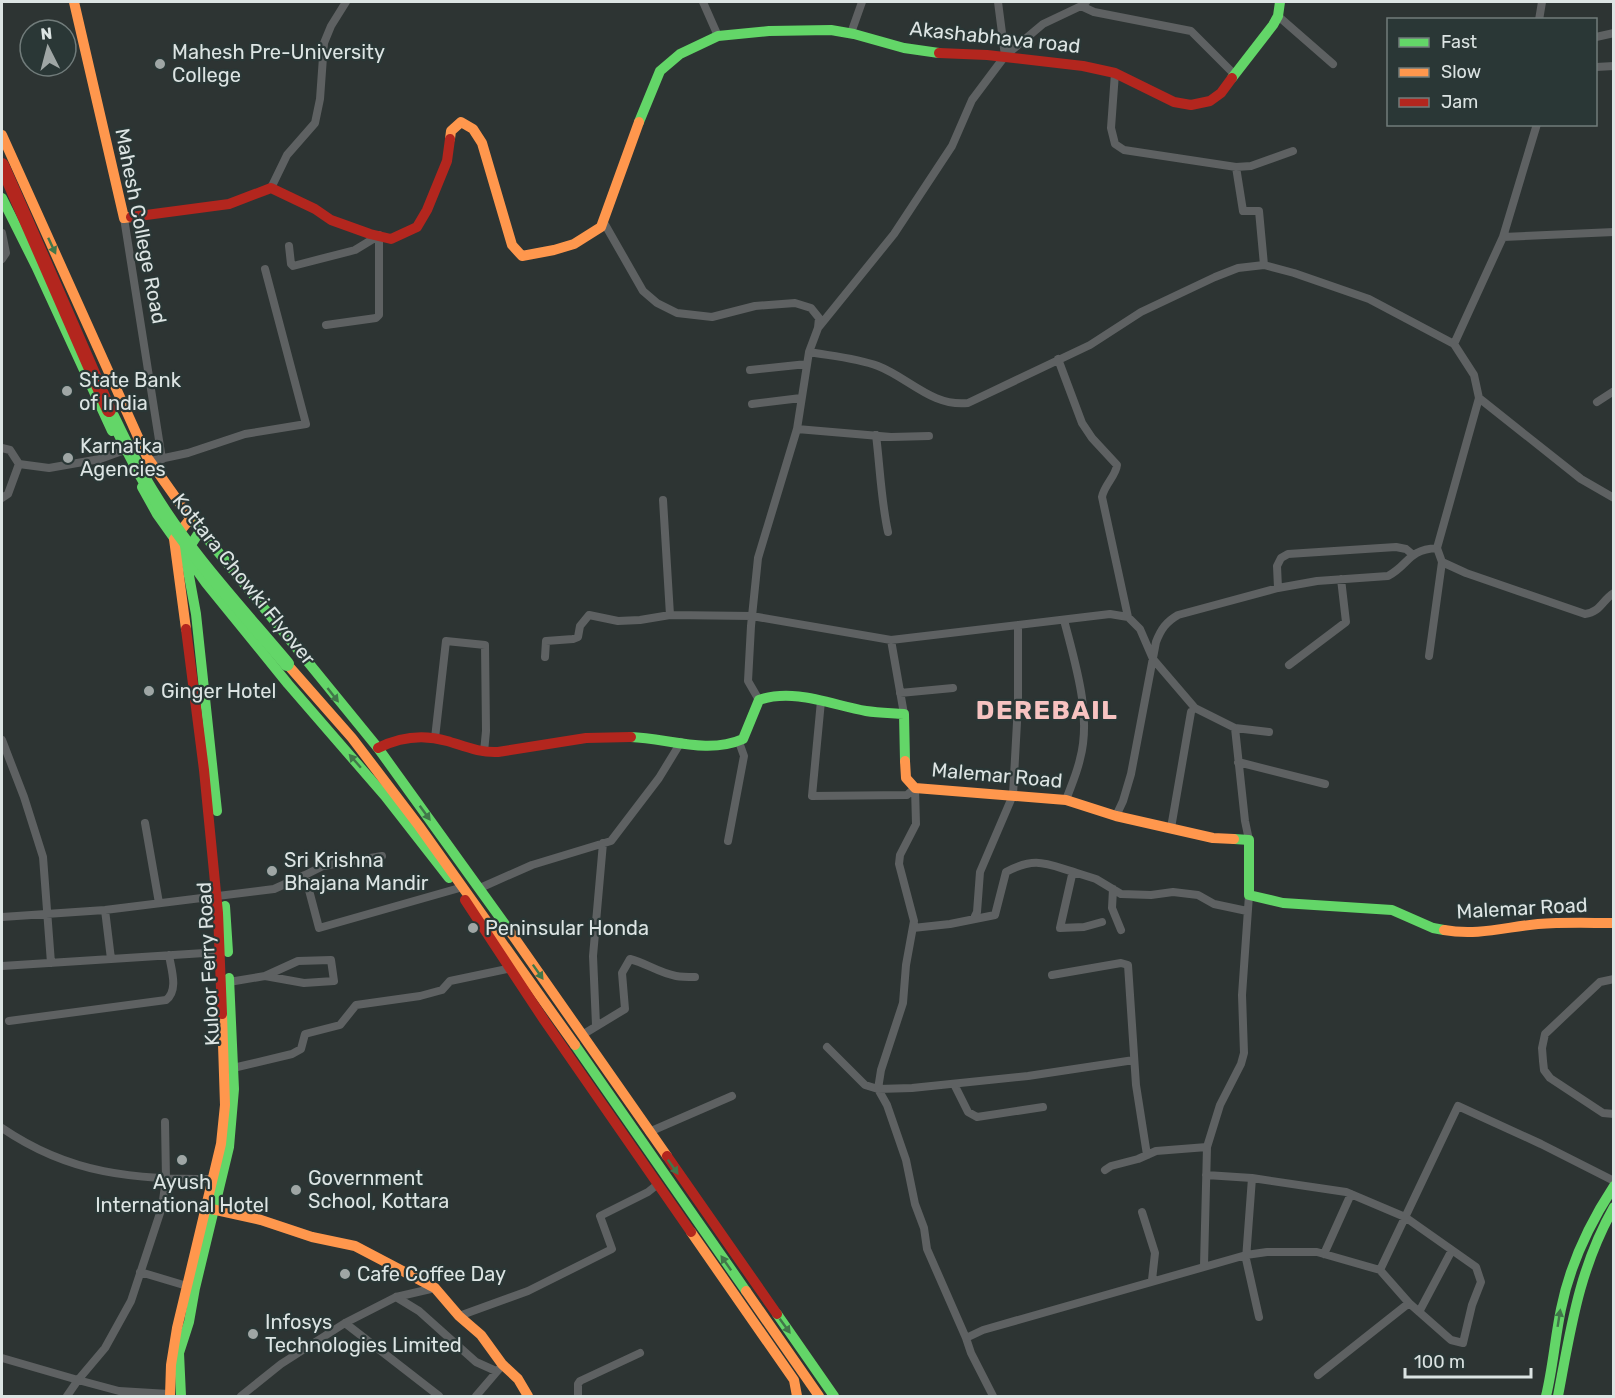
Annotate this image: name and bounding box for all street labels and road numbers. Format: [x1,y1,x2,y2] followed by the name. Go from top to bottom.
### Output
[909,16,1081,58] street label: Akashabhava road
[110,126,172,326] street label: Mahesh College Road
[167,488,321,670] street label: Kottara Chowki Flyover
[931,757,1063,793] street label: Malemar Road
[192,881,224,1047] street label: Kuloor Ferry Road
[1456,893,1588,923] street label: Malemar Road

